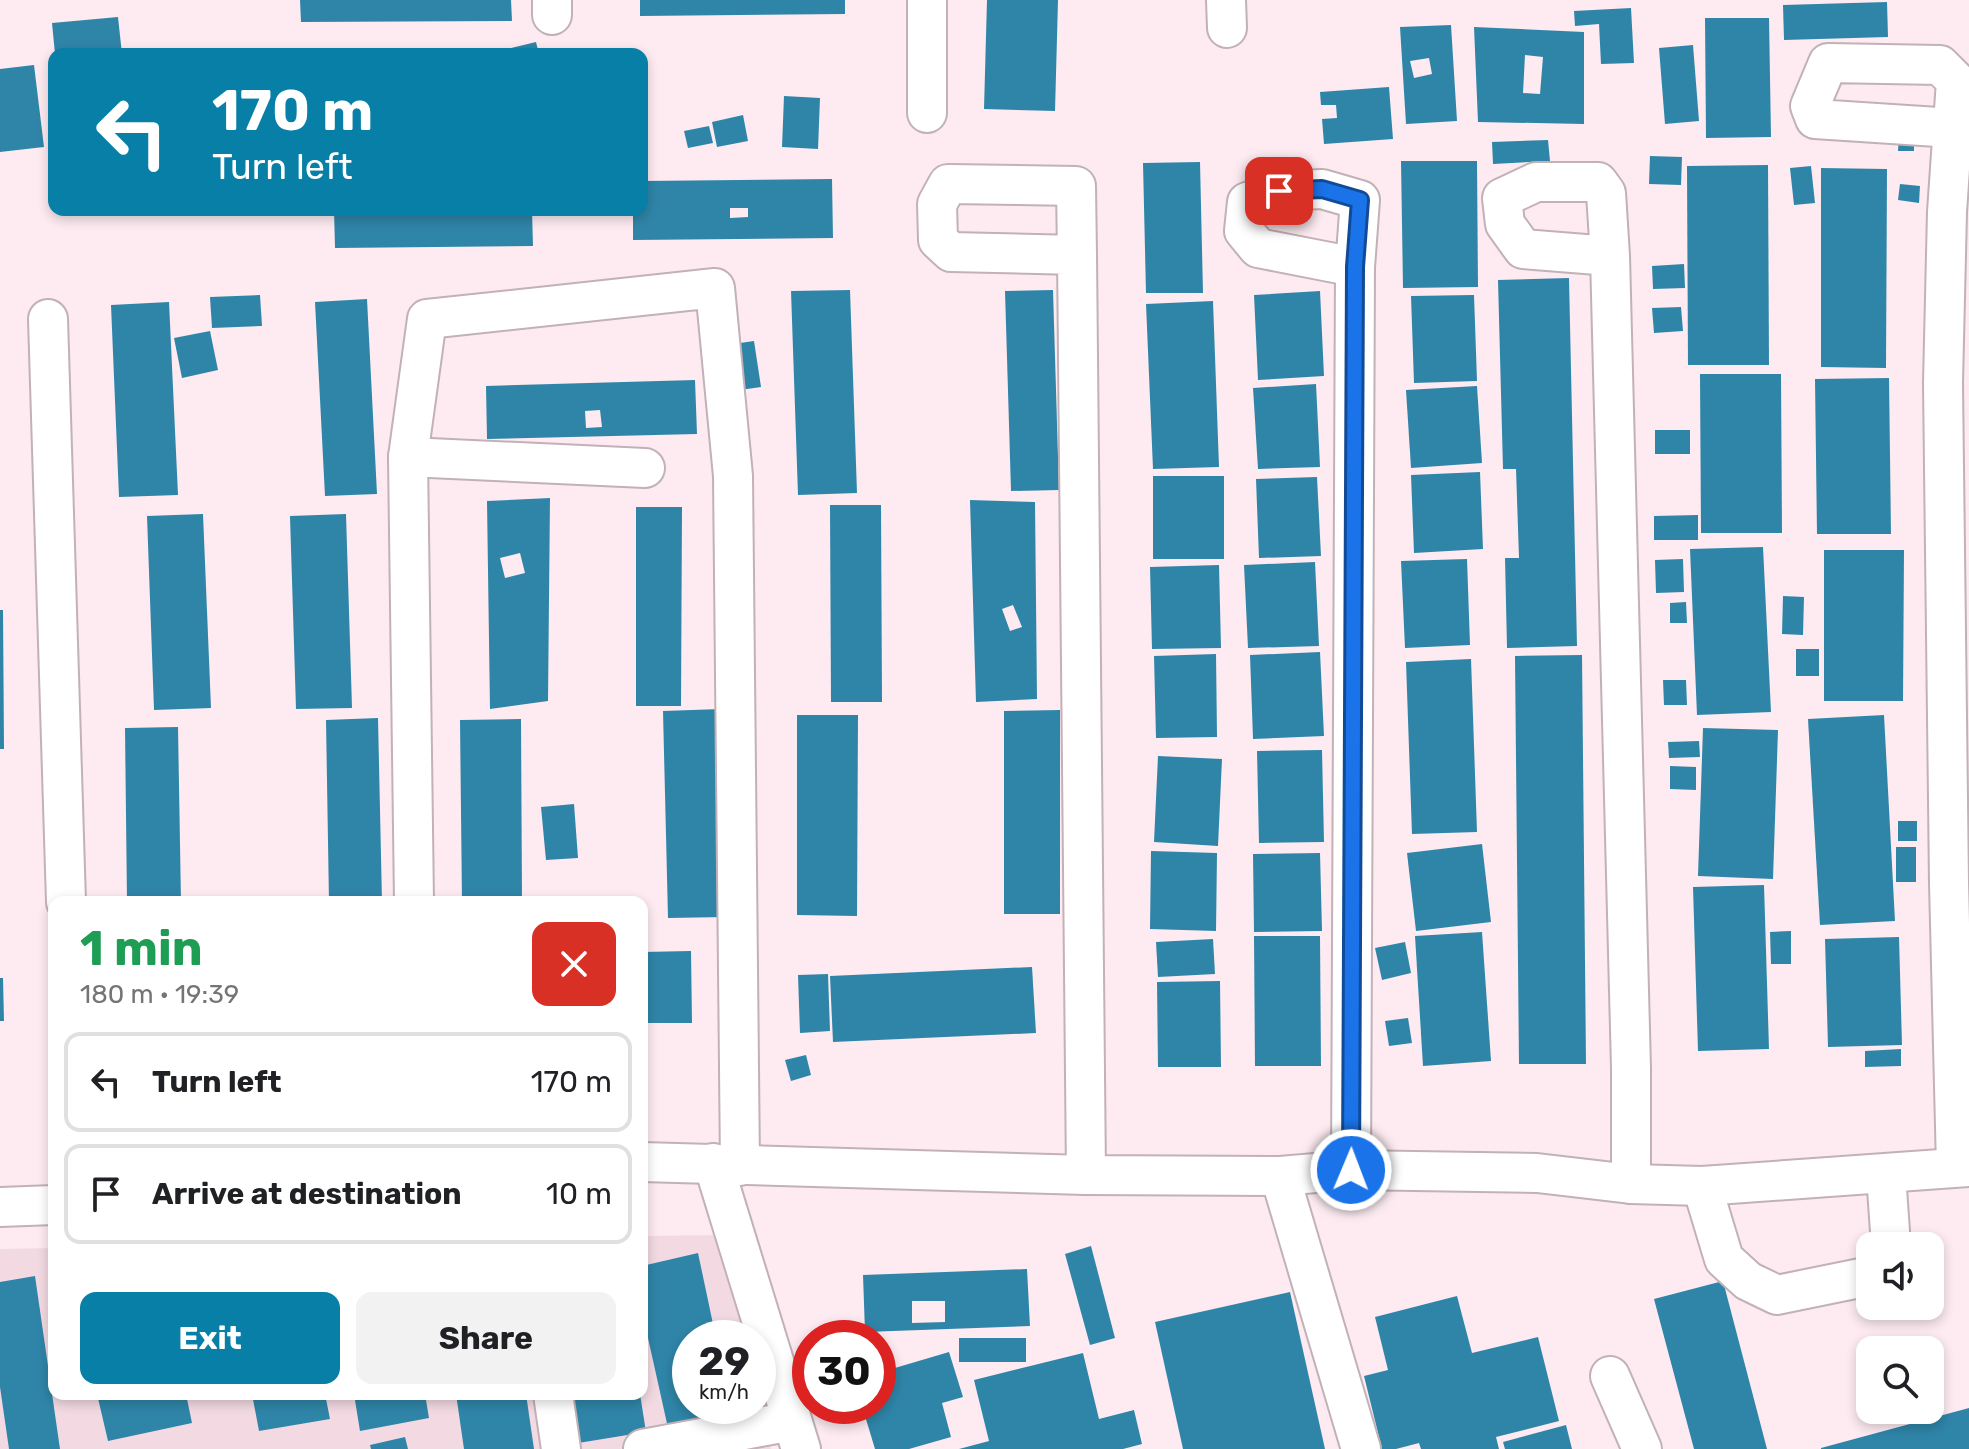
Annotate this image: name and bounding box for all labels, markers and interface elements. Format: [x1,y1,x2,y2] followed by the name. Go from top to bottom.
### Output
[212,78,373,144] text: 170 m
[80,80,184,184] icon: left
[212,145,353,188] text: Turn left
[1245,157,1313,225] pin
[1257,169,1301,213] icon: arrive
[80,920,203,977] text: 1 min
[532,922,616,1006] button: close
[80,979,239,1010] text: 180 m · 19:39
[84,1060,128,1104] icon: left
[152,1064,282,1100] text: Turn left
[531,1064,612,1100] text: 170 m
[1309,1128,1393,1212] position arrow
[84,1172,128,1216] icon: arrive
[152,1176,462,1212] text: Arrive at destination
[546,1176,612,1212] text: 10 m
[1856,1232,1944,1424] map controls
[1856,1232,1944,1320] button: sound
[80,1292,340,1384] button: Exit
[356,1292,616,1384] button: Share
[792,1320,896,1424] speed limit sign: 30
[1856,1336,1944,1424] button: search
[698,1338,750,1385] text: 29
[699,1380,749,1404] text: km/h

